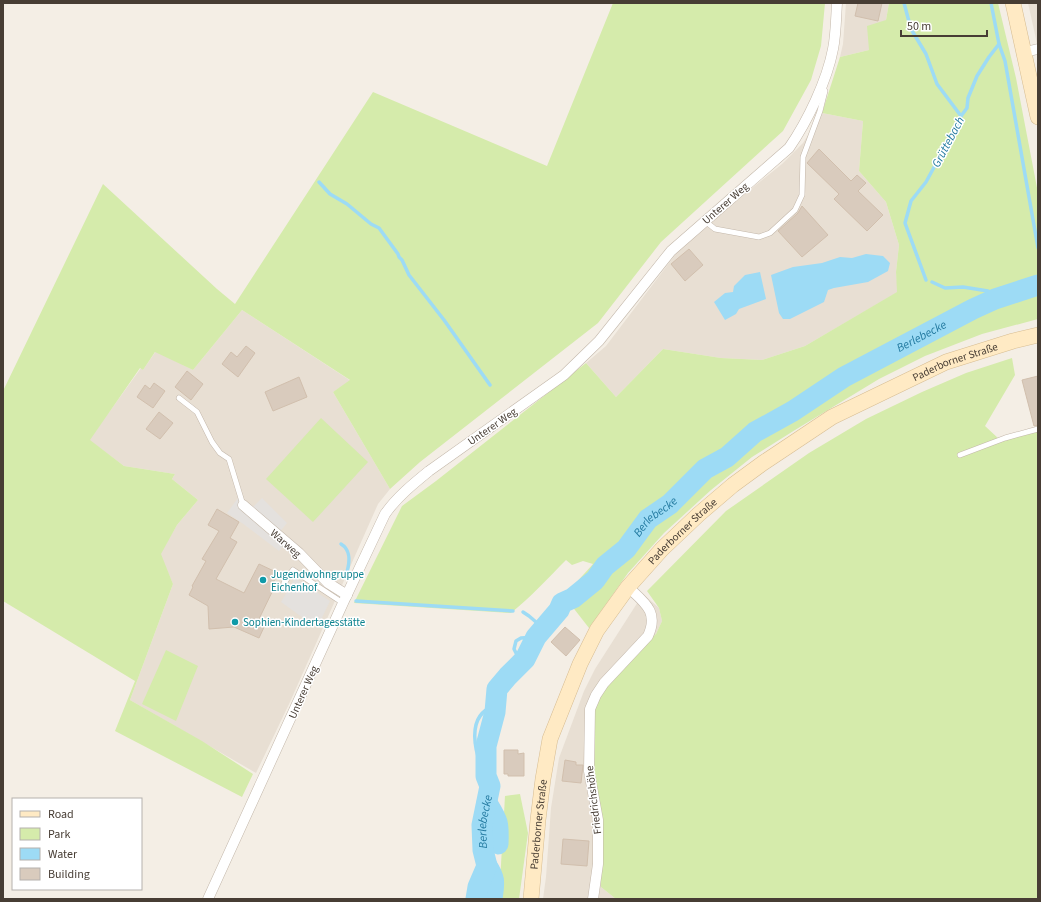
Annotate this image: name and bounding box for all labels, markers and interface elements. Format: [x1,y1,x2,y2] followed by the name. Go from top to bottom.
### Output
[901,12,987,38] scale bar
[907,18,931,35] text: 50 m
[928,114,969,171] water label: Grüttebach
[699,179,752,228] street label: Unterer Weg
[894,316,950,357] water label: Berlebecke
[910,339,1000,385] street label: Paderborner Straße
[465,404,520,449] street label: Unterer Weg
[630,493,682,541] water label: Berlebecke
[645,495,721,568] street label: Paderborner Straße
[267,526,305,561] street label: Warweg
[271,567,365,595] place label: Jugendwohngruppe Eichenhof
[258,575,268,585] marker: Jugendwohngruppe Eichenhof
[243,615,366,630] place label: Sophien-Kindertagesstätte
[230,617,240,627] marker: Sophien-Kindertagesstätte
[285,663,322,721] street label: Unterer Weg
[582,764,605,835] street label: Friedrichshöhe
[527,778,551,870] street label: Paderborner Straße
[474,793,497,849] water label: Berlebecke
[12,798,142,890] legend
[48,806,74,823] text: Road
[48,826,70,843] text: Park
[48,846,78,863] text: Water
[48,866,90,883] text: Building

